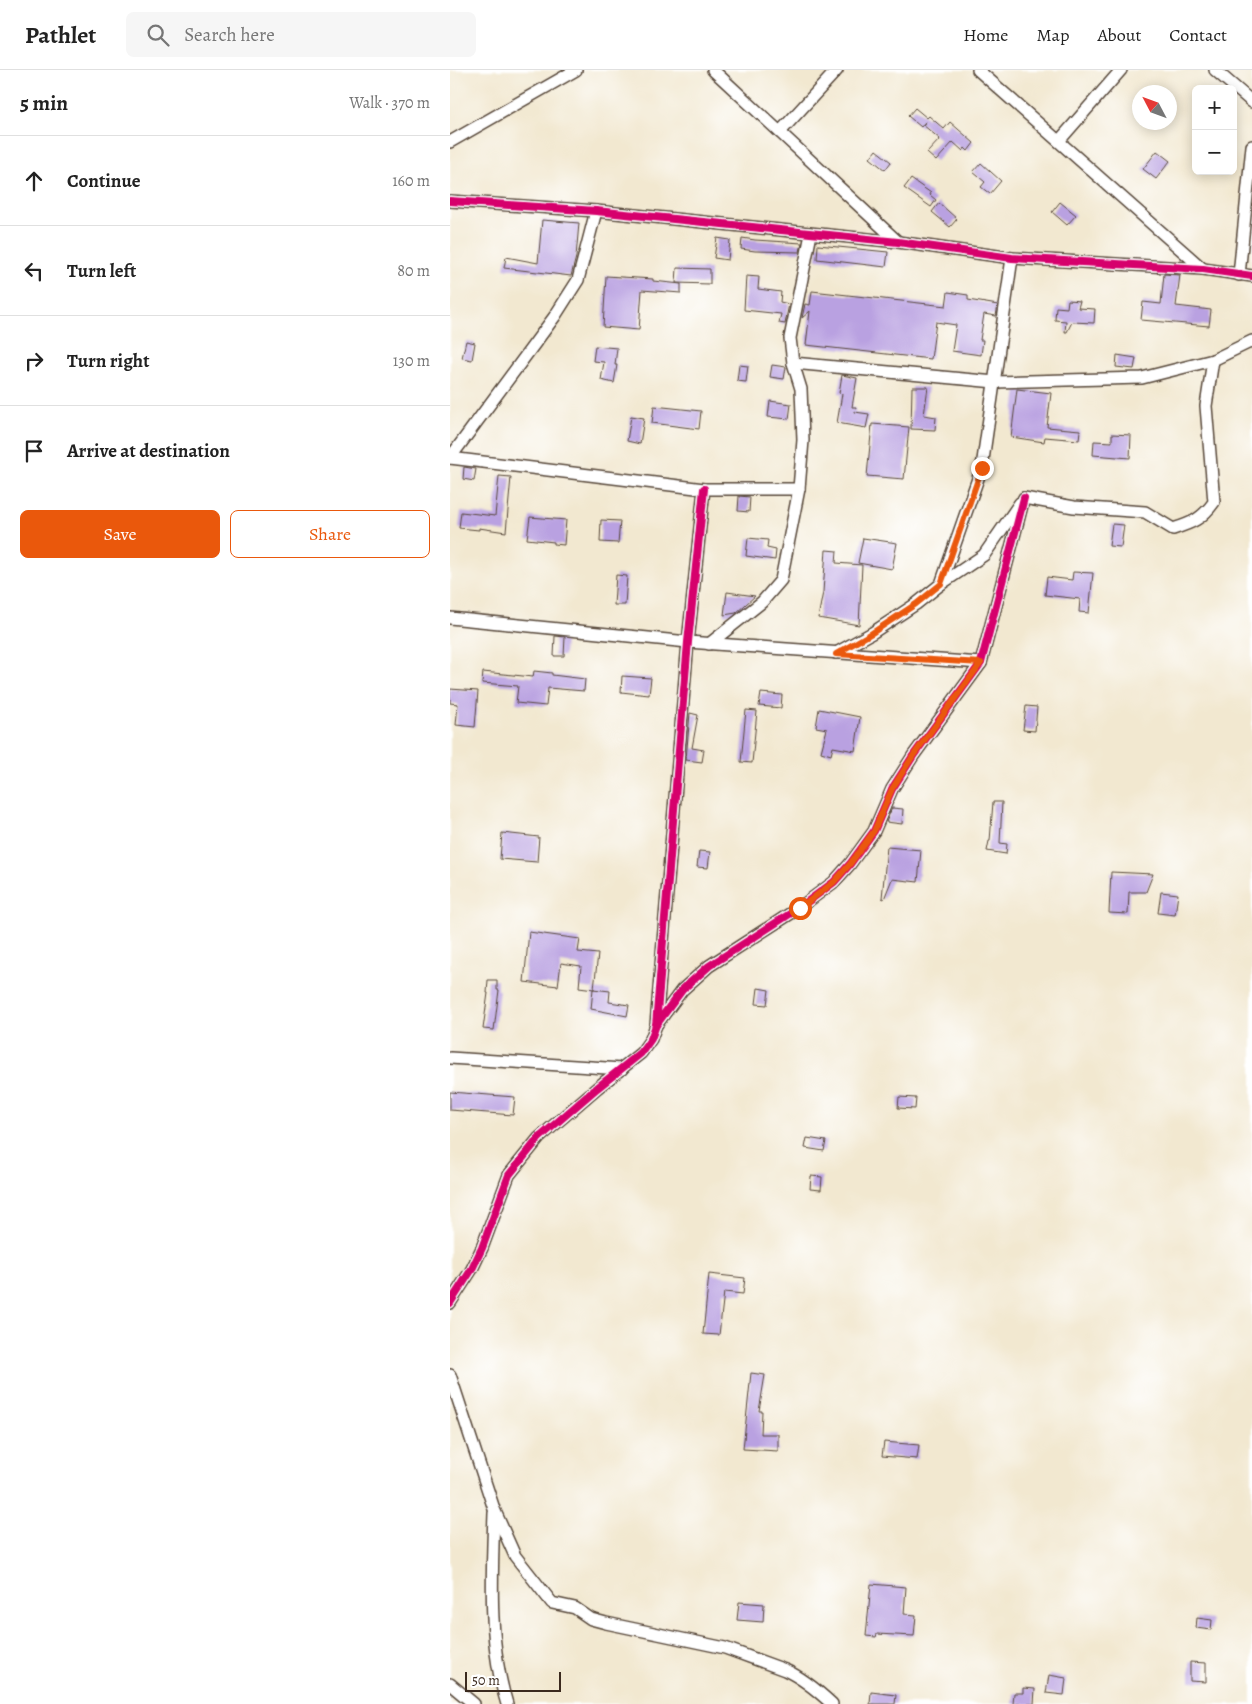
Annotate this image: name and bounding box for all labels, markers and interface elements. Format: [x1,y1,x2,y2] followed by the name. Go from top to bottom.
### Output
[126,12,476,57] search box
[25,19,96,51] text: Pathlet
[144,21,172,49] icon: search
[184,22,275,48] text: Search here
[963,23,1008,47] text: Home
[1036,23,1069,47] text: Map
[1097,23,1141,47] text: About
[1169,23,1227,47] text: Contact
[1132,85,1177,130] north arrow
[1192,85,1237,175] map controls
[1192,85,1237,130] button: +
[20,89,68,117] text: 5 min
[349,92,430,114] text: Walk · 370 m
[1192,130,1237,175] button: −
[20,167,48,195] icon: ahead
[67,168,141,194] text: Continue
[392,170,430,192] text: 160 m
[20,257,48,285] icon: left
[67,258,136,284] text: Turn left
[397,260,430,282] text: 80 m
[20,347,48,375] icon: right
[67,348,149,374] text: Turn right
[393,350,430,372] text: 130 m
[20,437,48,465] icon: arrive
[67,438,230,464] text: Arrive at destination
[971,457,994,480] route end
[20,510,220,558] button: Save
[230,510,430,558] button: Share
[789,897,812,920] route start
[465,1669,561,1692] scale bar
[472,1671,500,1690] text: 50 m

